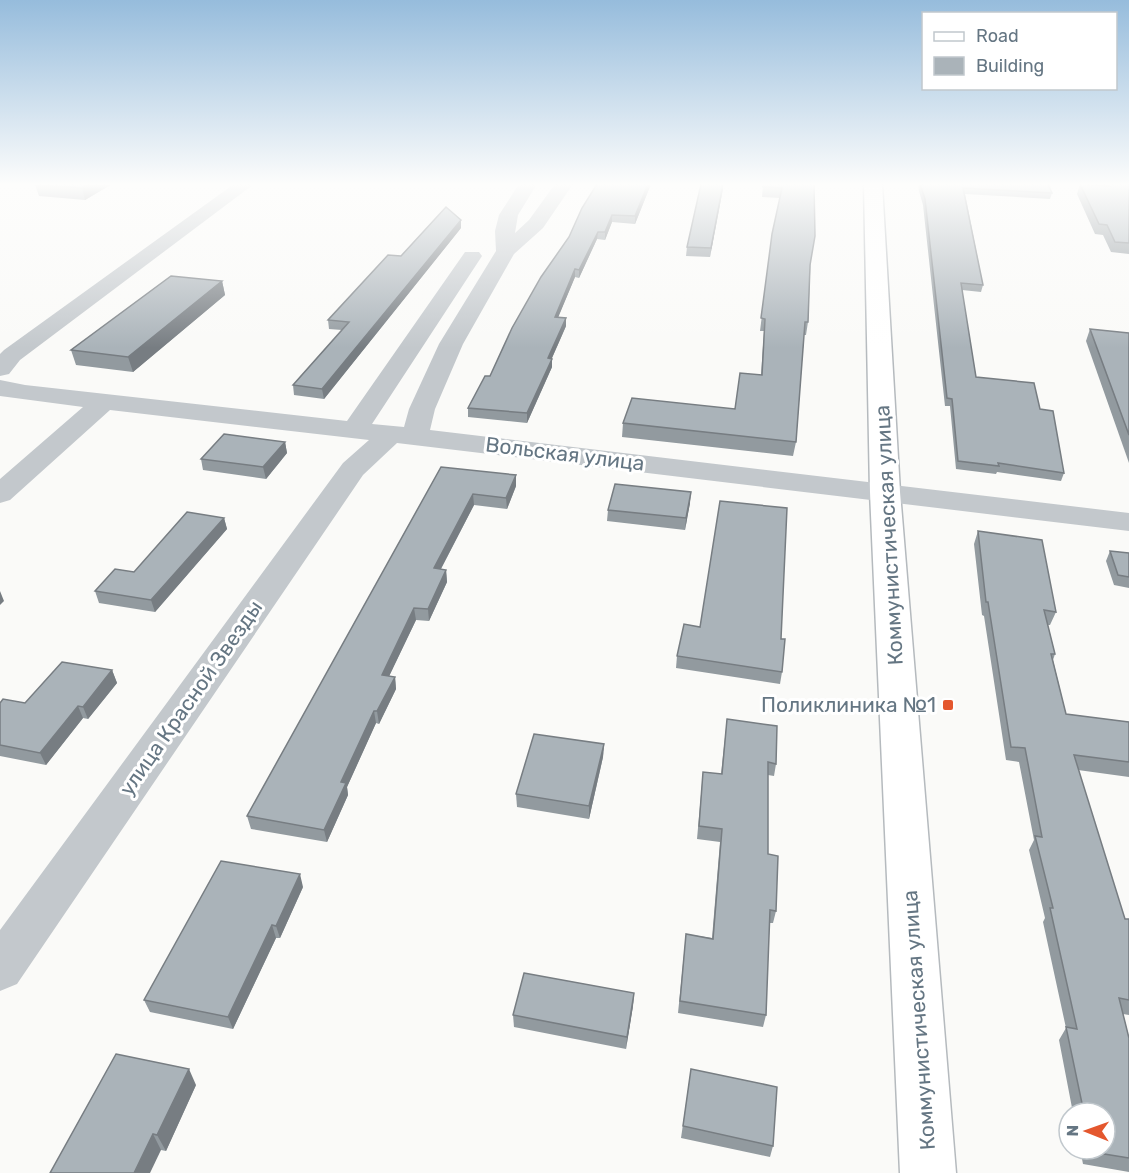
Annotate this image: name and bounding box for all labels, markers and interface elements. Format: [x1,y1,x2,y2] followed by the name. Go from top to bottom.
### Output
[922,12,1117,90] legend
[976,25,1019,47] text: Road
[976,55,1044,77] text: Building
[869,404,908,666] street label: Коммунистическая улица
[484,431,646,476] street label: Вольская улица
[114,595,267,800] street label: улица Красной Звезды
[761,692,936,717] place label: Поликлиника №1
[941,698,955,712] marker: Поликлиника №1
[897,889,940,1151] street label: Коммунистическая улица
[1057,1101,1117,1161] north arrow
[1063,1125,1082,1137] text: N

